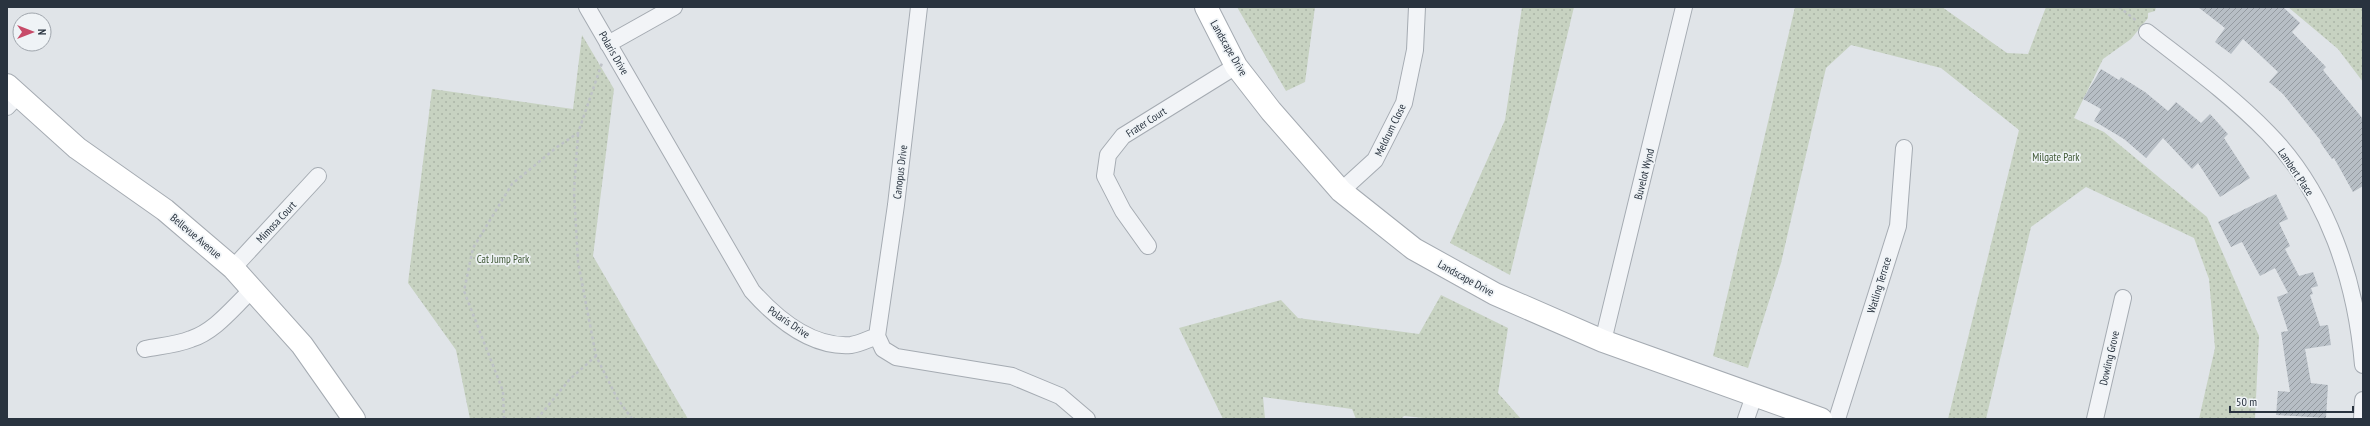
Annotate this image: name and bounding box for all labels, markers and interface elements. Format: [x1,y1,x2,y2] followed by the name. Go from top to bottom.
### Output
[12,12,52,52] north arrow
[1207,18,1251,79] street label: Landscape Drive
[35,29,49,35] text: N
[596,29,632,78] street label: Polaris Drive
[1371,101,1409,159] street label: Meldrum Close
[1123,104,1169,140] street label: Frater Court
[890,144,910,200] street label: Canopus Drive
[2275,146,2317,199] street label: Lambert Place
[1631,147,1657,201] street label: Buvelot Wynd
[2032,150,2080,164] park label: Milgate Park
[253,198,299,246] street label: Mimosa Court
[168,211,225,262] street label: Bellevue Avenue
[477,252,530,266] park label: Cat Jump Park
[1864,255,1894,315] street label: Watling Terrace
[1435,257,1497,299] street label: Landscape Drive
[765,303,813,341] street label: Polaris Drive
[2096,329,2122,387] street label: Dowling Grove
[2230,388,2353,414] scale bar
[2236,394,2257,409] text: 50 m

